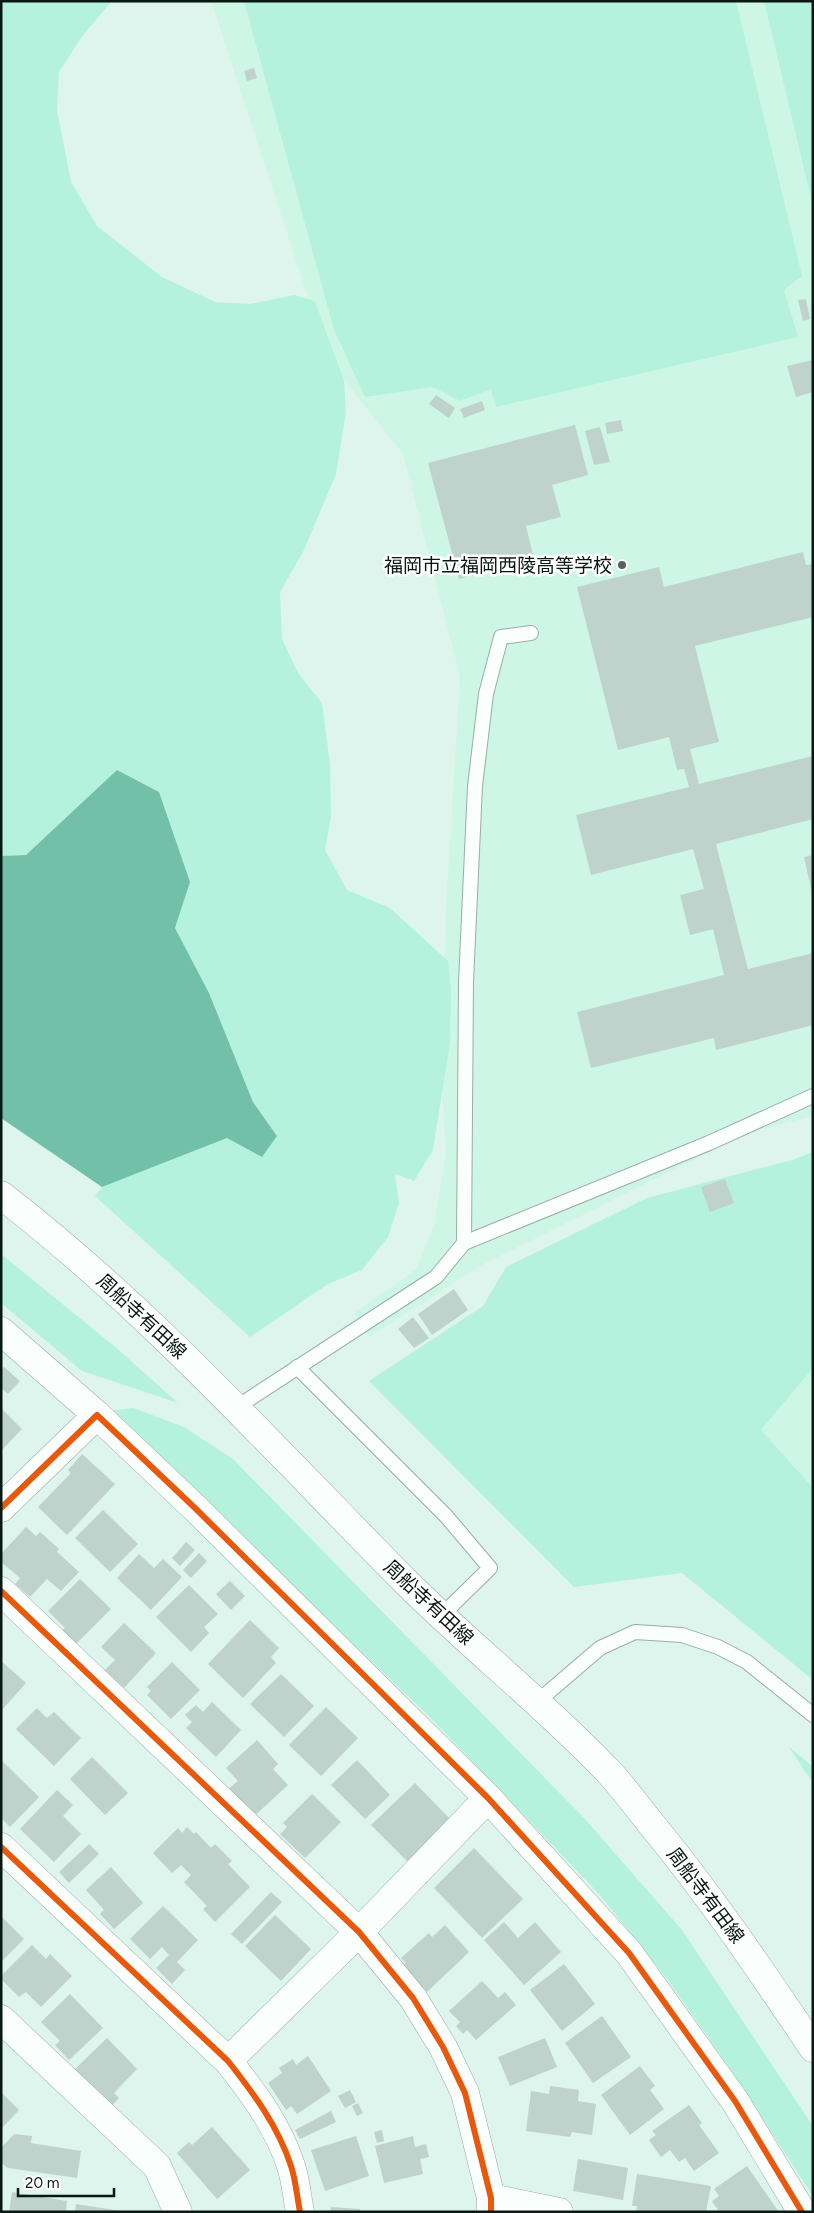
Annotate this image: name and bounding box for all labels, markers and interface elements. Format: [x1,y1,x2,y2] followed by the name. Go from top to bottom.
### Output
[384,554,612,577] place label: 福岡市立福岡西陵高等学校
[616,559,628,571] marker: 福岡市立福岡西陵高等学校
[92,1269,191,1364] street label: 周船寺有田線
[379,1555,478,1650] street label: 周船寺有田線
[662,1843,749,1948] street label: 周船寺有田線
[18,2166,114,2198] scale bar
[25,2174,59,2192] text: 20 m

